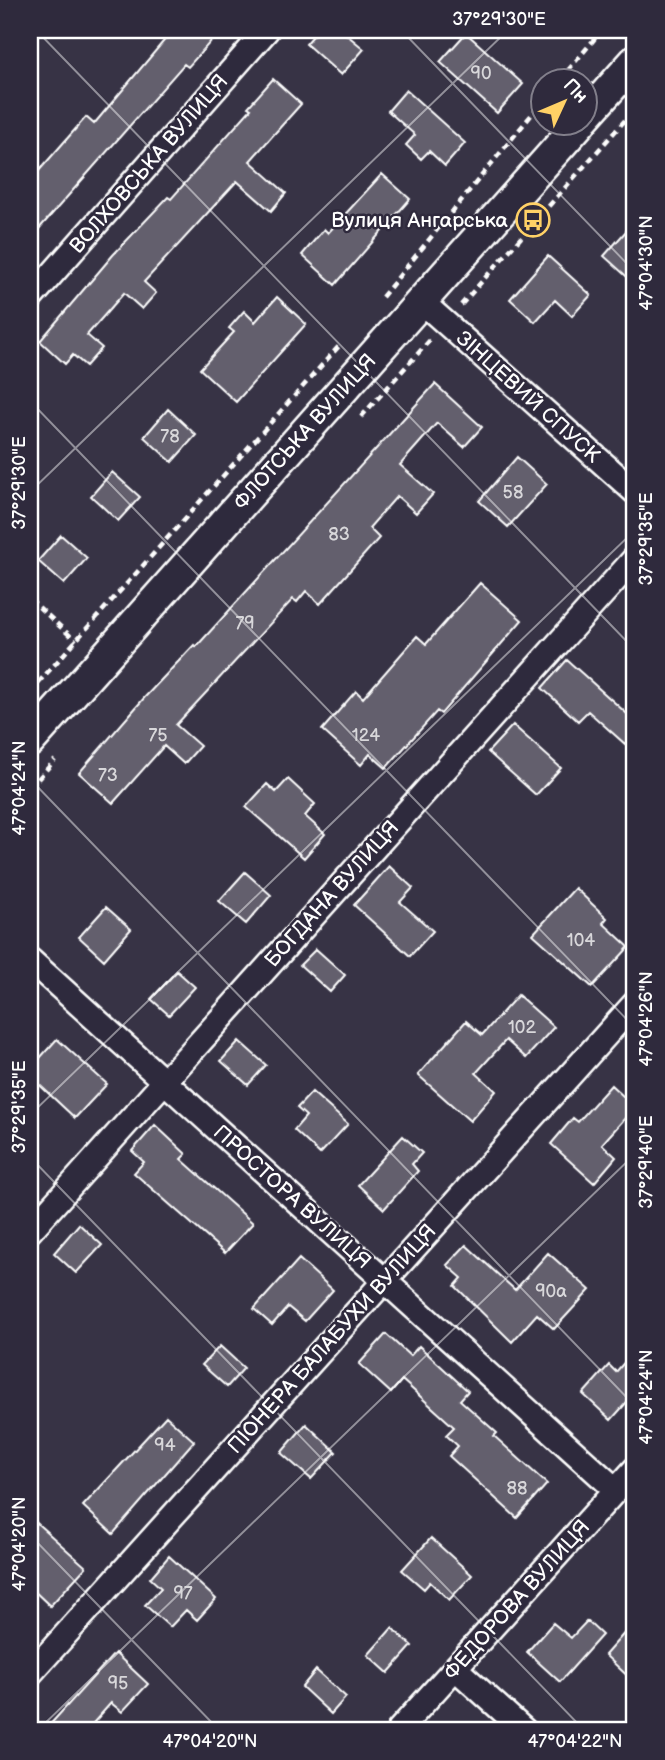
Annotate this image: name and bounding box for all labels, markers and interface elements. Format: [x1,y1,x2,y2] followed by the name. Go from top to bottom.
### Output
[452,9,546,30] text: 37°29'30"E
[471,63,492,84] house number: 90
[528,66,598,136] north arrow
[64,69,234,259] street label: ВОЛХОВСЬКА ВУЛИЦЯ
[558,74,592,108] text: Пн
[514,201,552,239] bus stop icon: Вулиця Ангарська
[331,208,509,233] place label: Вулиця Ангарська
[636,215,657,311] text: 47°04'30"N
[451,326,605,468] street label: ЗІНЦЕВИЙ СПУСК
[228,349,382,515] street label: ФЛОТСЬКА ВУЛИЦЯ
[160,426,180,447] house number: 78
[9,436,30,530] text: 37°29'30"E
[503,482,523,503] house number: 58
[636,492,657,586] text: 37°29'35"E
[328,524,350,545] house number: 83
[235,613,255,634] house number: 79
[148,725,168,746] house number: 75
[352,725,380,746] house number: 124
[9,740,30,836] text: 47°04'24"N
[98,765,118,786] house number: 73
[260,816,404,972] street label: БОГДАНА ВУЛИЦЯ
[567,930,595,951] house number: 104
[636,971,657,1067] text: 47°04'26"N
[508,1017,536,1038] house number: 102
[9,1060,30,1154] text: 37°29'35"E
[636,1115,657,1209] text: 37°29'40"E
[208,1120,376,1274] street label: ПРОСТОРА ВУЛИЦЯ
[222,1219,442,1459] street label: ПІОНЕРА БАЛАБУХИ ВУЛИЦЯ
[535,1281,567,1302] house number: 90а
[636,1349,657,1445] text: 47°04'24"N
[154,1435,176,1456] house number: 94
[507,1478,528,1499] house number: 88
[9,1496,30,1592] text: 47°04'20"N
[439,1515,595,1685] street label: ФЕДОРОВА ВУЛИЦЯ
[173,1583,193,1604] house number: 97
[108,1673,128,1694] house number: 95
[162,1731,258,1752] text: 47°04'20"N
[527,1731,623,1752] text: 47°04'22"N

